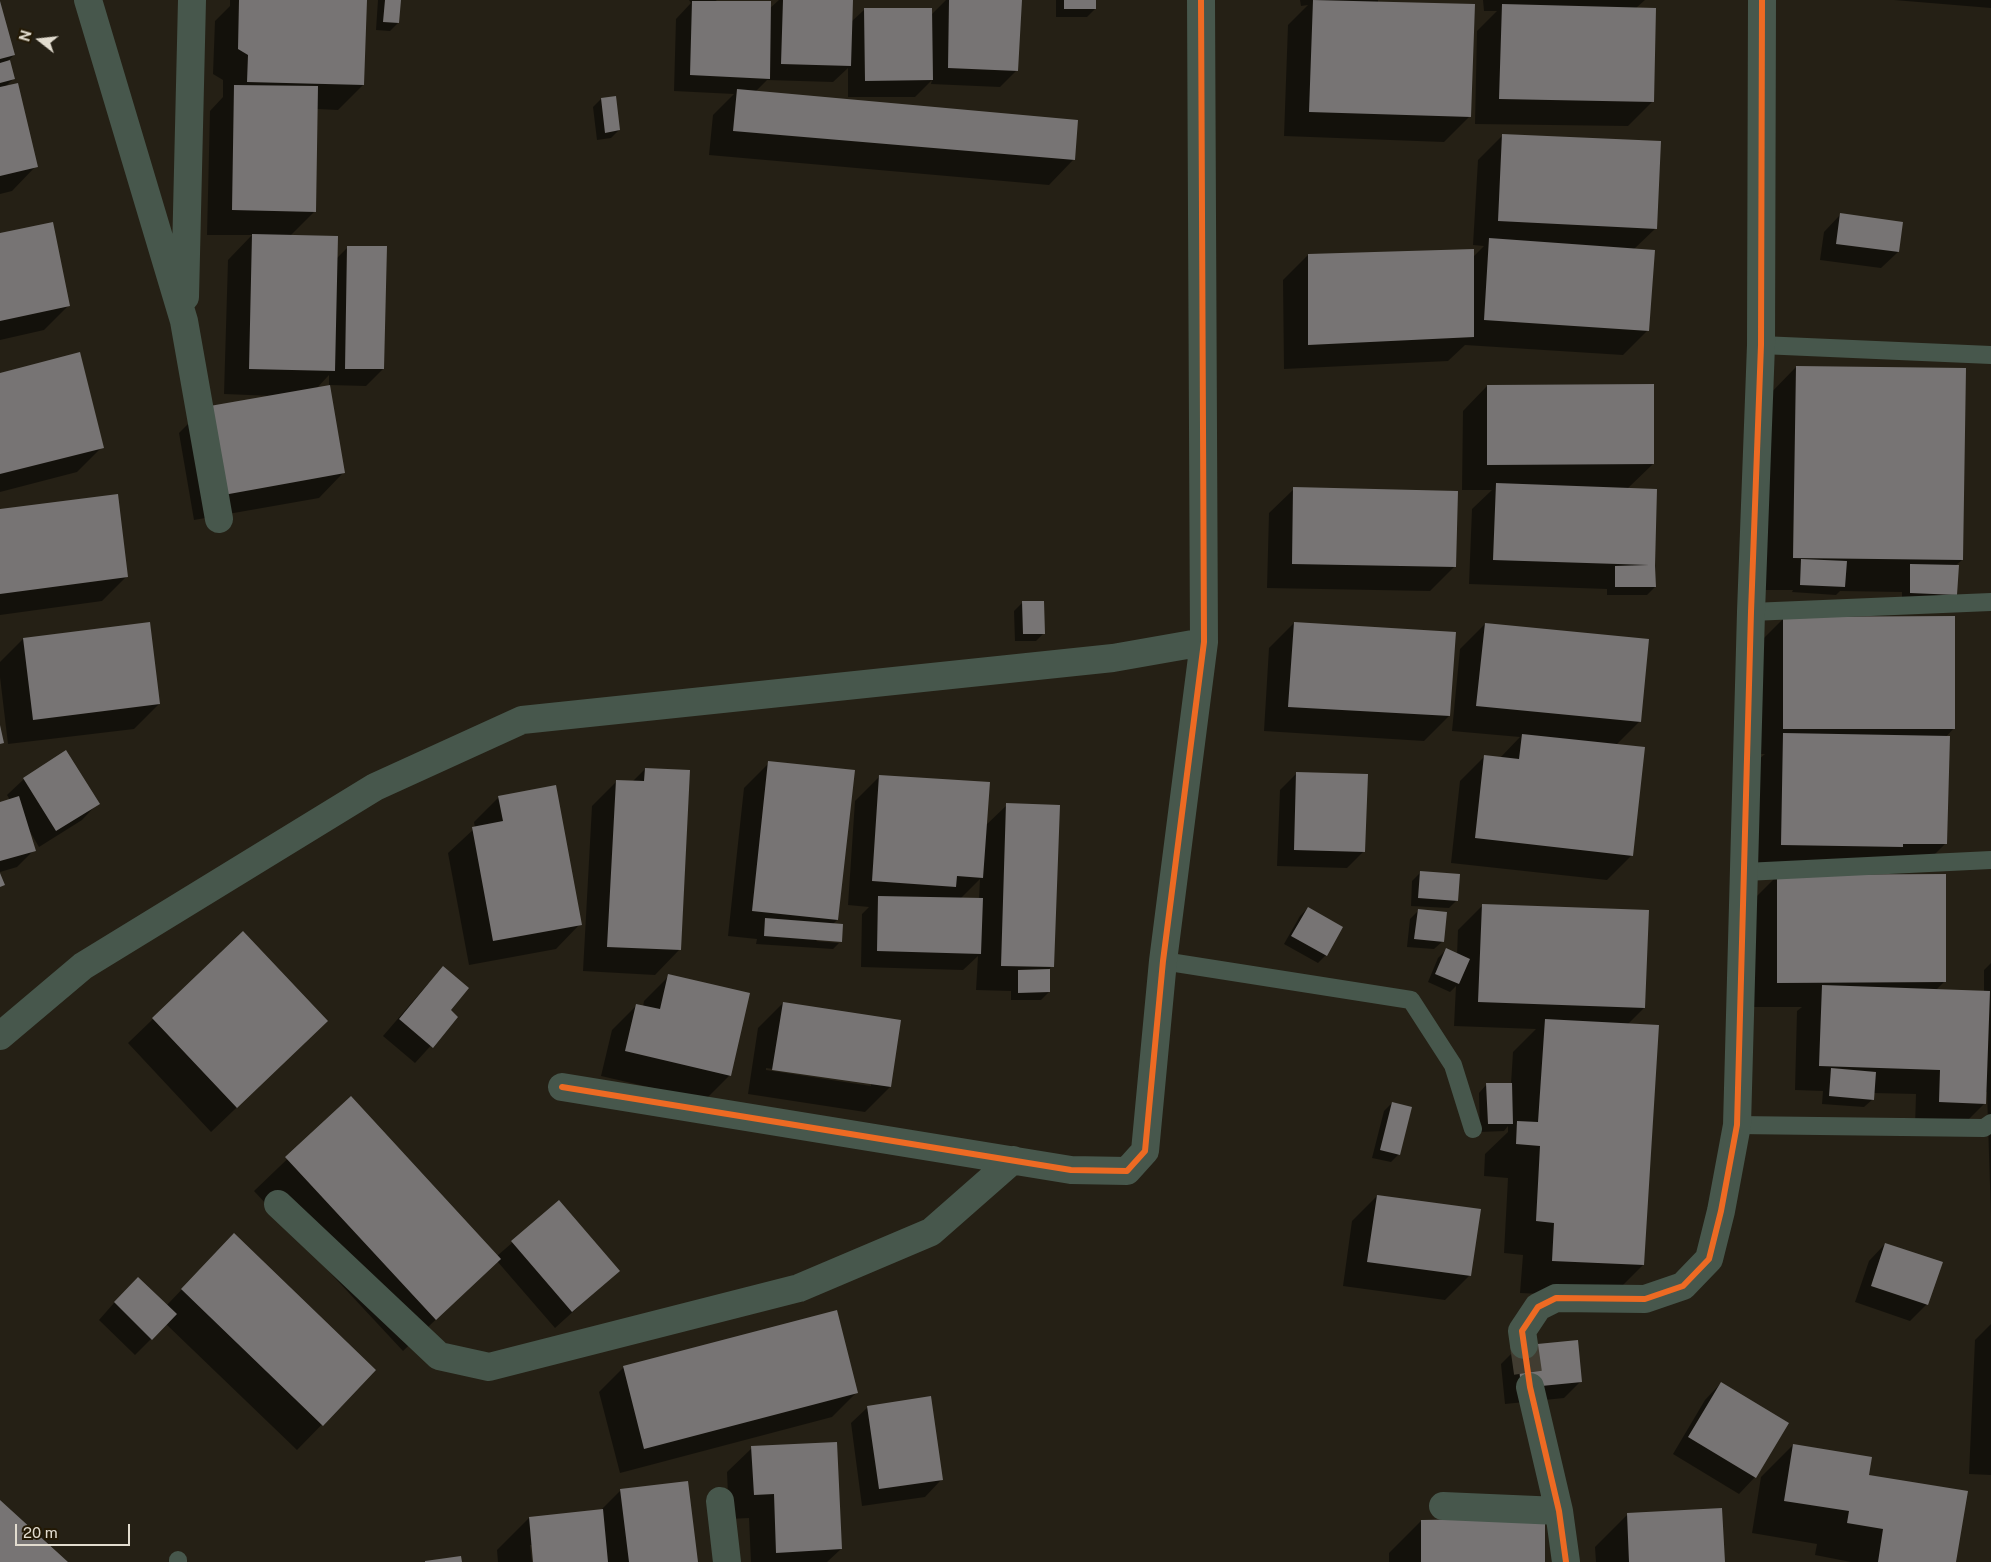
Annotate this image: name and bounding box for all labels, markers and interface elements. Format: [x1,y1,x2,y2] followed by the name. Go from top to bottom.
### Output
[15,15,65,65] north arrow
[16,28,35,43] text: N
[18,1514,132,1546] scale bar
[23,1524,58,1541] text: 20 m

